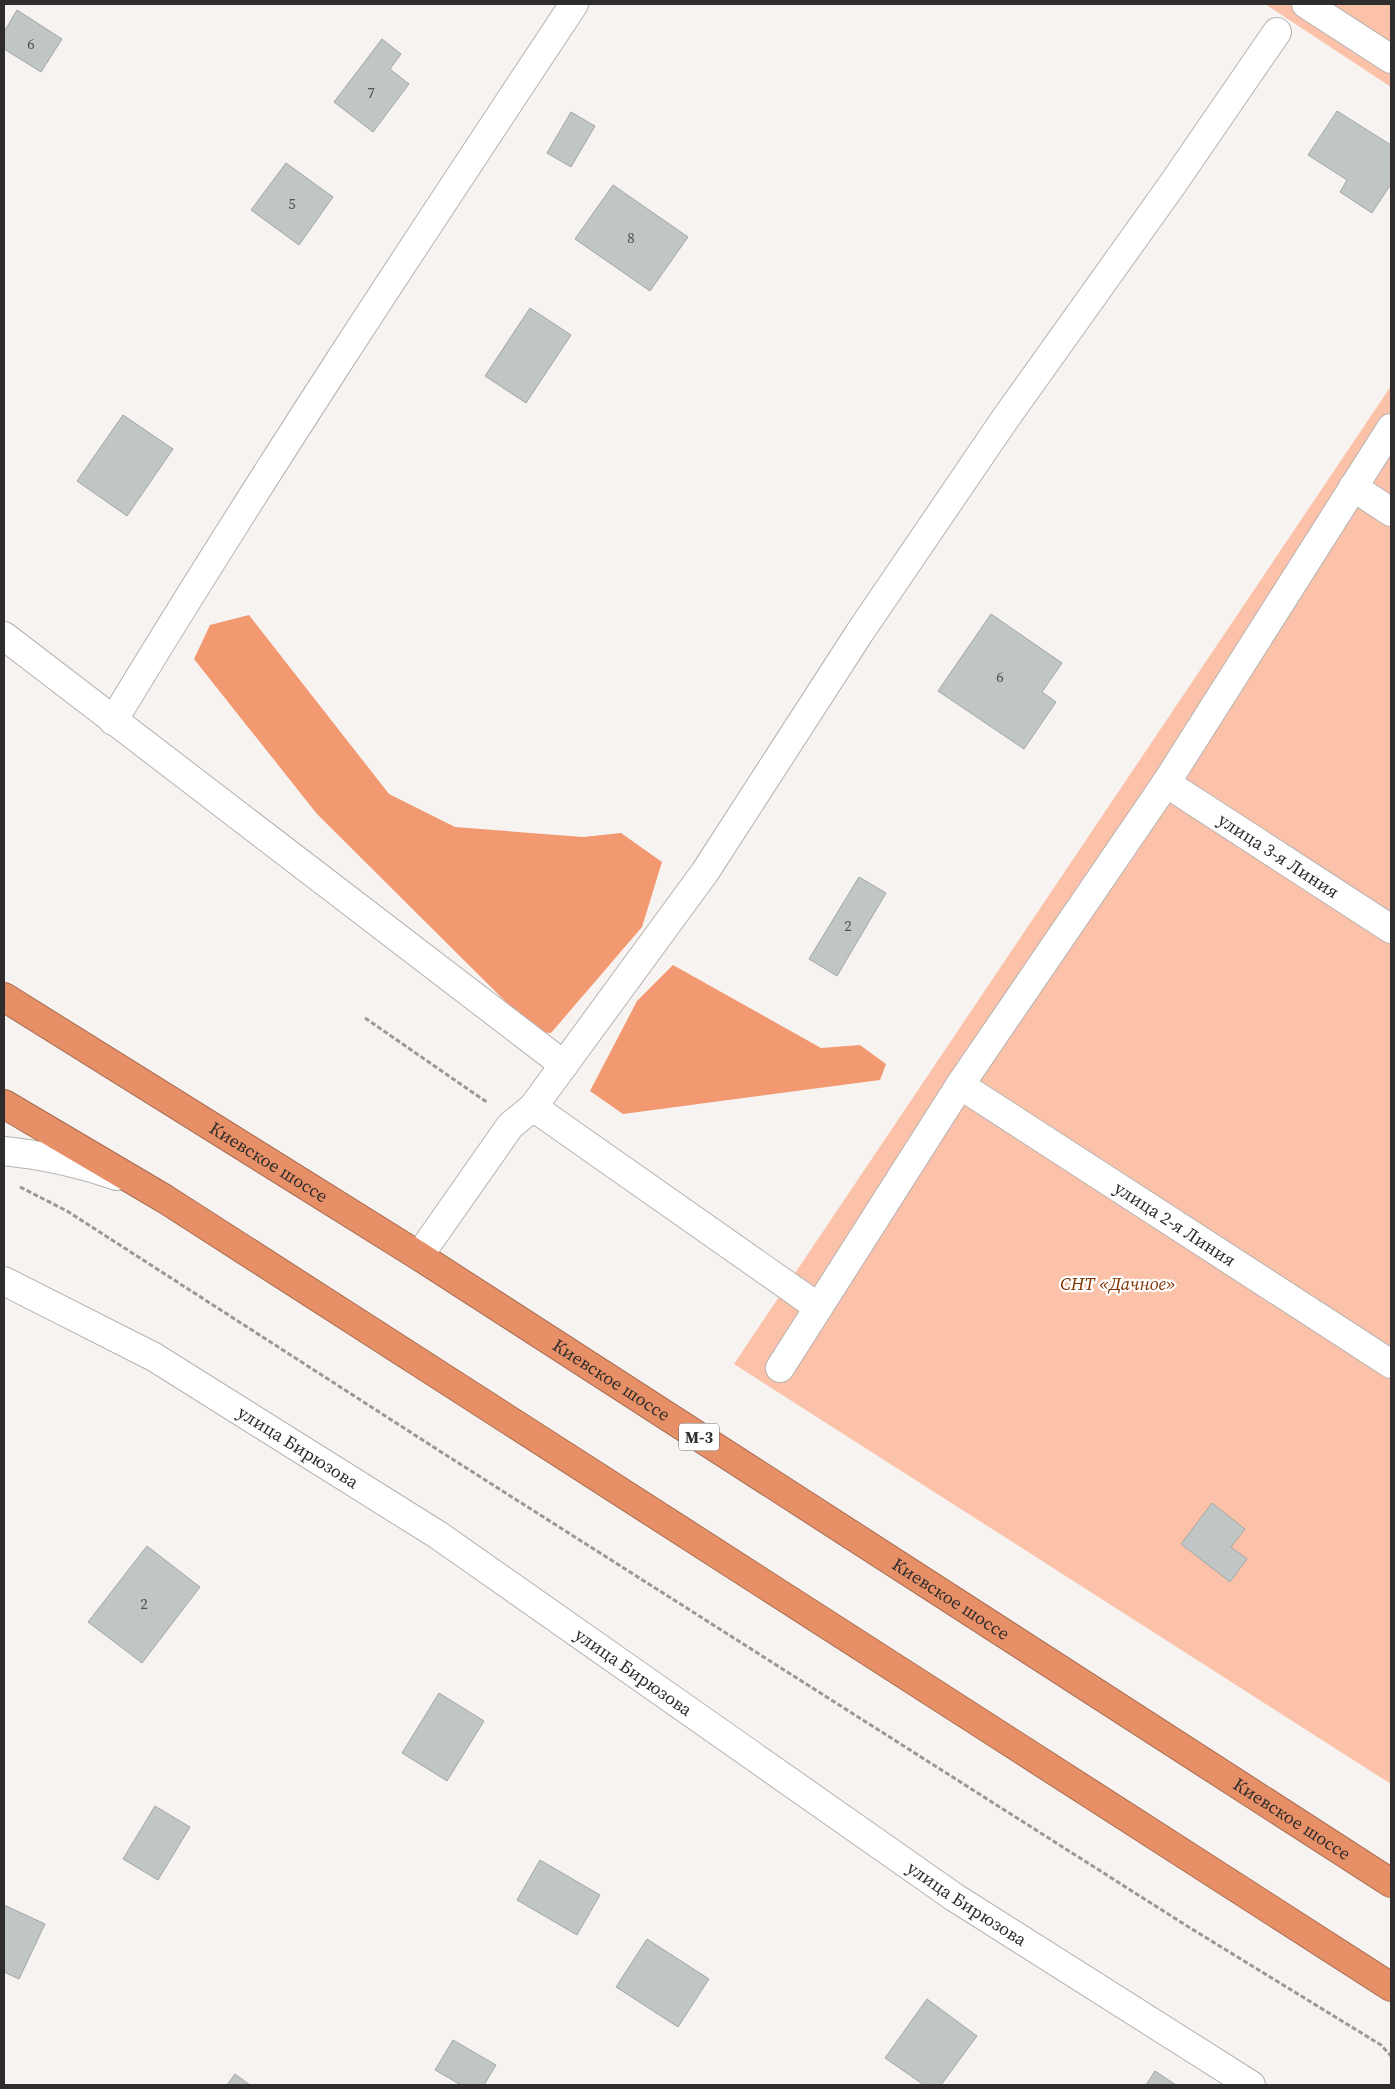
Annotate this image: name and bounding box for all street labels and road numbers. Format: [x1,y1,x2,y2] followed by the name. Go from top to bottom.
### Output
[1213,807,1344,904] street label: улица 3-я Линия
[205,1115,333,1208] street label: Киевское шоссе
[1110,1175,1241,1272] street label: улица 2-я Линия
[548,1332,675,1427] street label: Киевское шоссе
[233,1399,364,1495] street label: улица Бирюзова
[679,1424,719,1450] road number: М-3
[887,1551,1015,1646] street label: Киевское шоссе
[570,1622,698,1722] street label: улица Бирюзова
[1229,1772,1356,1866] street label: Киевское шоссе
[902,1855,1032,1952] street label: улица Бирюзова

